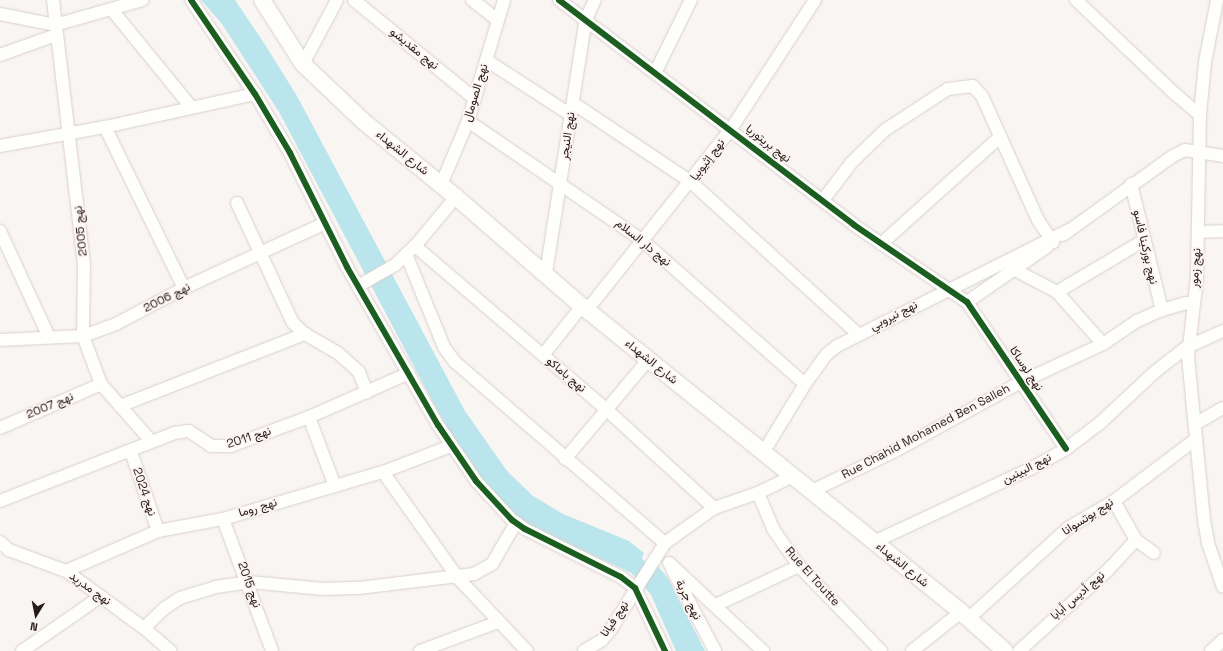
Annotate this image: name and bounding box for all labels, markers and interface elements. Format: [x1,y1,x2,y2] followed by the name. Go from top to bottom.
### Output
[387,25,441,73] street label: نهج مقديشو
[460,62,492,124] street label: نهج الصومال
[558,111,578,161] street label: نهج النيجر
[743,122,793,166] street label: نهج بريتوريا
[373,127,431,179] street label: شارع الشهداء
[688,136,728,184] street label: نهج إثيوبيا
[71,205,91,257] street label: نهج 2005
[1129,208,1161,286] street label: نهج بوركينا فاسو
[612,216,674,270] street label: نهج دار السلام
[1187,248,1205,288] street label: نهج زمور
[141,280,193,316] street label: نهج 2006
[868,298,920,334] street label: نهج نيروبي
[622,336,680,388] street label: شارع الشهداء
[1006,344,1046,394] street label: نهج لوساكا
[543,354,589,396] street label: نهج باماكو
[839,381,1013,483] street label: Rue Chahid Mohamed Ben Salleh
[24,390,76,422] street label: نهج 2007
[225,424,273,452] street label: نهج 2011
[1000,451,1054,487] street label: نهج البينين
[129,466,159,518] street label: نهج 2024
[237,495,279,521] street label: نهج روما
[1060,495,1116,539] street label: نهج بوتسوانا
[873,539,931,591] street label: شارع الشهداء
[782,544,842,610] street label: Rue El Toutte
[234,560,264,610] street label: نهج 2015
[66,569,114,609] street label: نهج مدريد
[1048,569,1108,623] street label: نهج أديس أبابا
[672,578,704,622] street label: نهج جربة
[16,595,56,635] north arrow
[598,598,632,640] street label: نهج فيانا
[29,619,39,634] text: N

